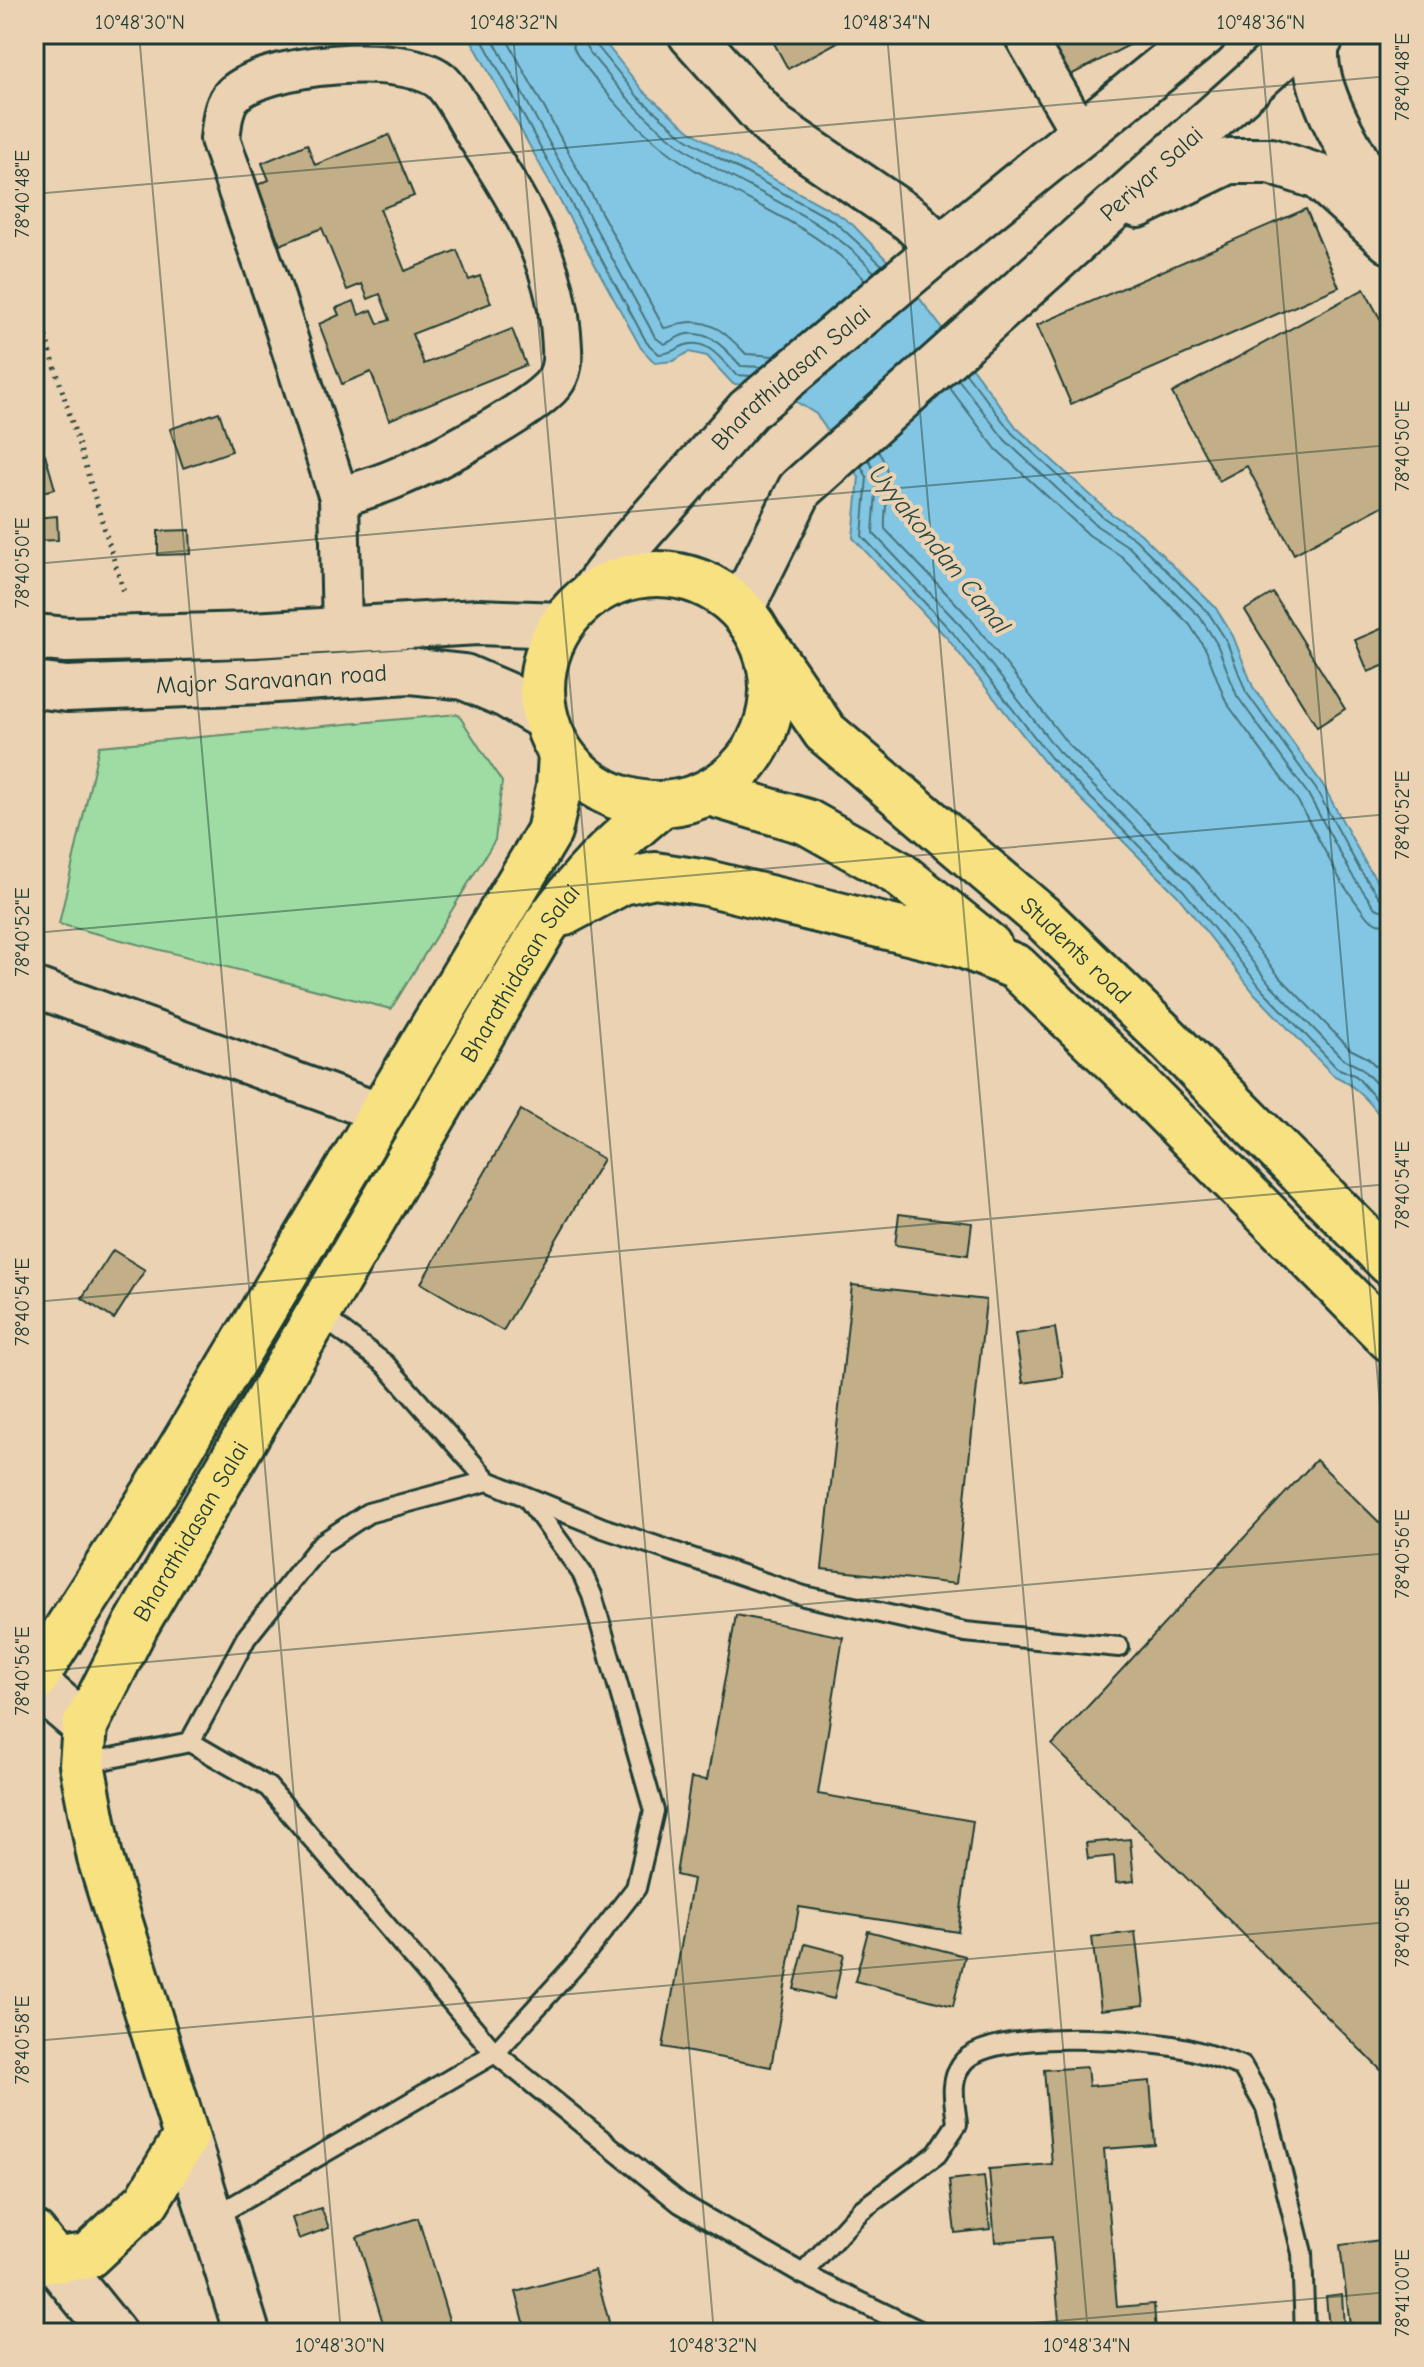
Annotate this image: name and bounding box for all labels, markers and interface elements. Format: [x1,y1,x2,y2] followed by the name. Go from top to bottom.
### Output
[95,11,185,34] text: 10°48'30"N
[470,11,558,34] text: 10°48'32"N
[843,11,931,34] text: 10°48'34"N
[1217,11,1305,34] text: 10°48'36"N
[1391,33,1414,121] text: 78°40'48"E
[1094,120,1209,227] street label: Periyar Salai
[11,150,34,238] text: 78°40'48"E
[705,299,876,456] street label: Bharathidasan Salai
[1391,401,1414,491] text: 78°40'50"E
[862,459,1017,640] water label: Uyyakondan Canal
[11,518,34,608] text: 78°40'50"E
[155,659,388,699] street label: Major Saravanan road
[1391,770,1414,860] text: 78°40'52"E
[454,878,586,1067] street label: Bharathidasan Salai
[11,887,34,977] text: 78°40'52"E
[1015,891,1137,1009] street label: Students road
[1391,1141,1414,1229] text: 78°40'54"E
[11,1258,34,1346] text: 78°40'54"E
[127,1436,254,1627] street label: Bharathidasan Salai
[1391,1509,1414,1599] text: 78°40'56"E
[11,1626,34,1716] text: 78°40'56"E
[1391,1878,1414,1968] text: 78°40'58"E
[11,1995,34,2085] text: 78°40'58"E
[1391,2249,1414,2337] text: 78°41'00"E
[295,2334,385,2357] text: 10°48'30"N
[669,2334,757,2357] text: 10°48'32"N
[1043,2334,1131,2357] text: 10°48'34"N

